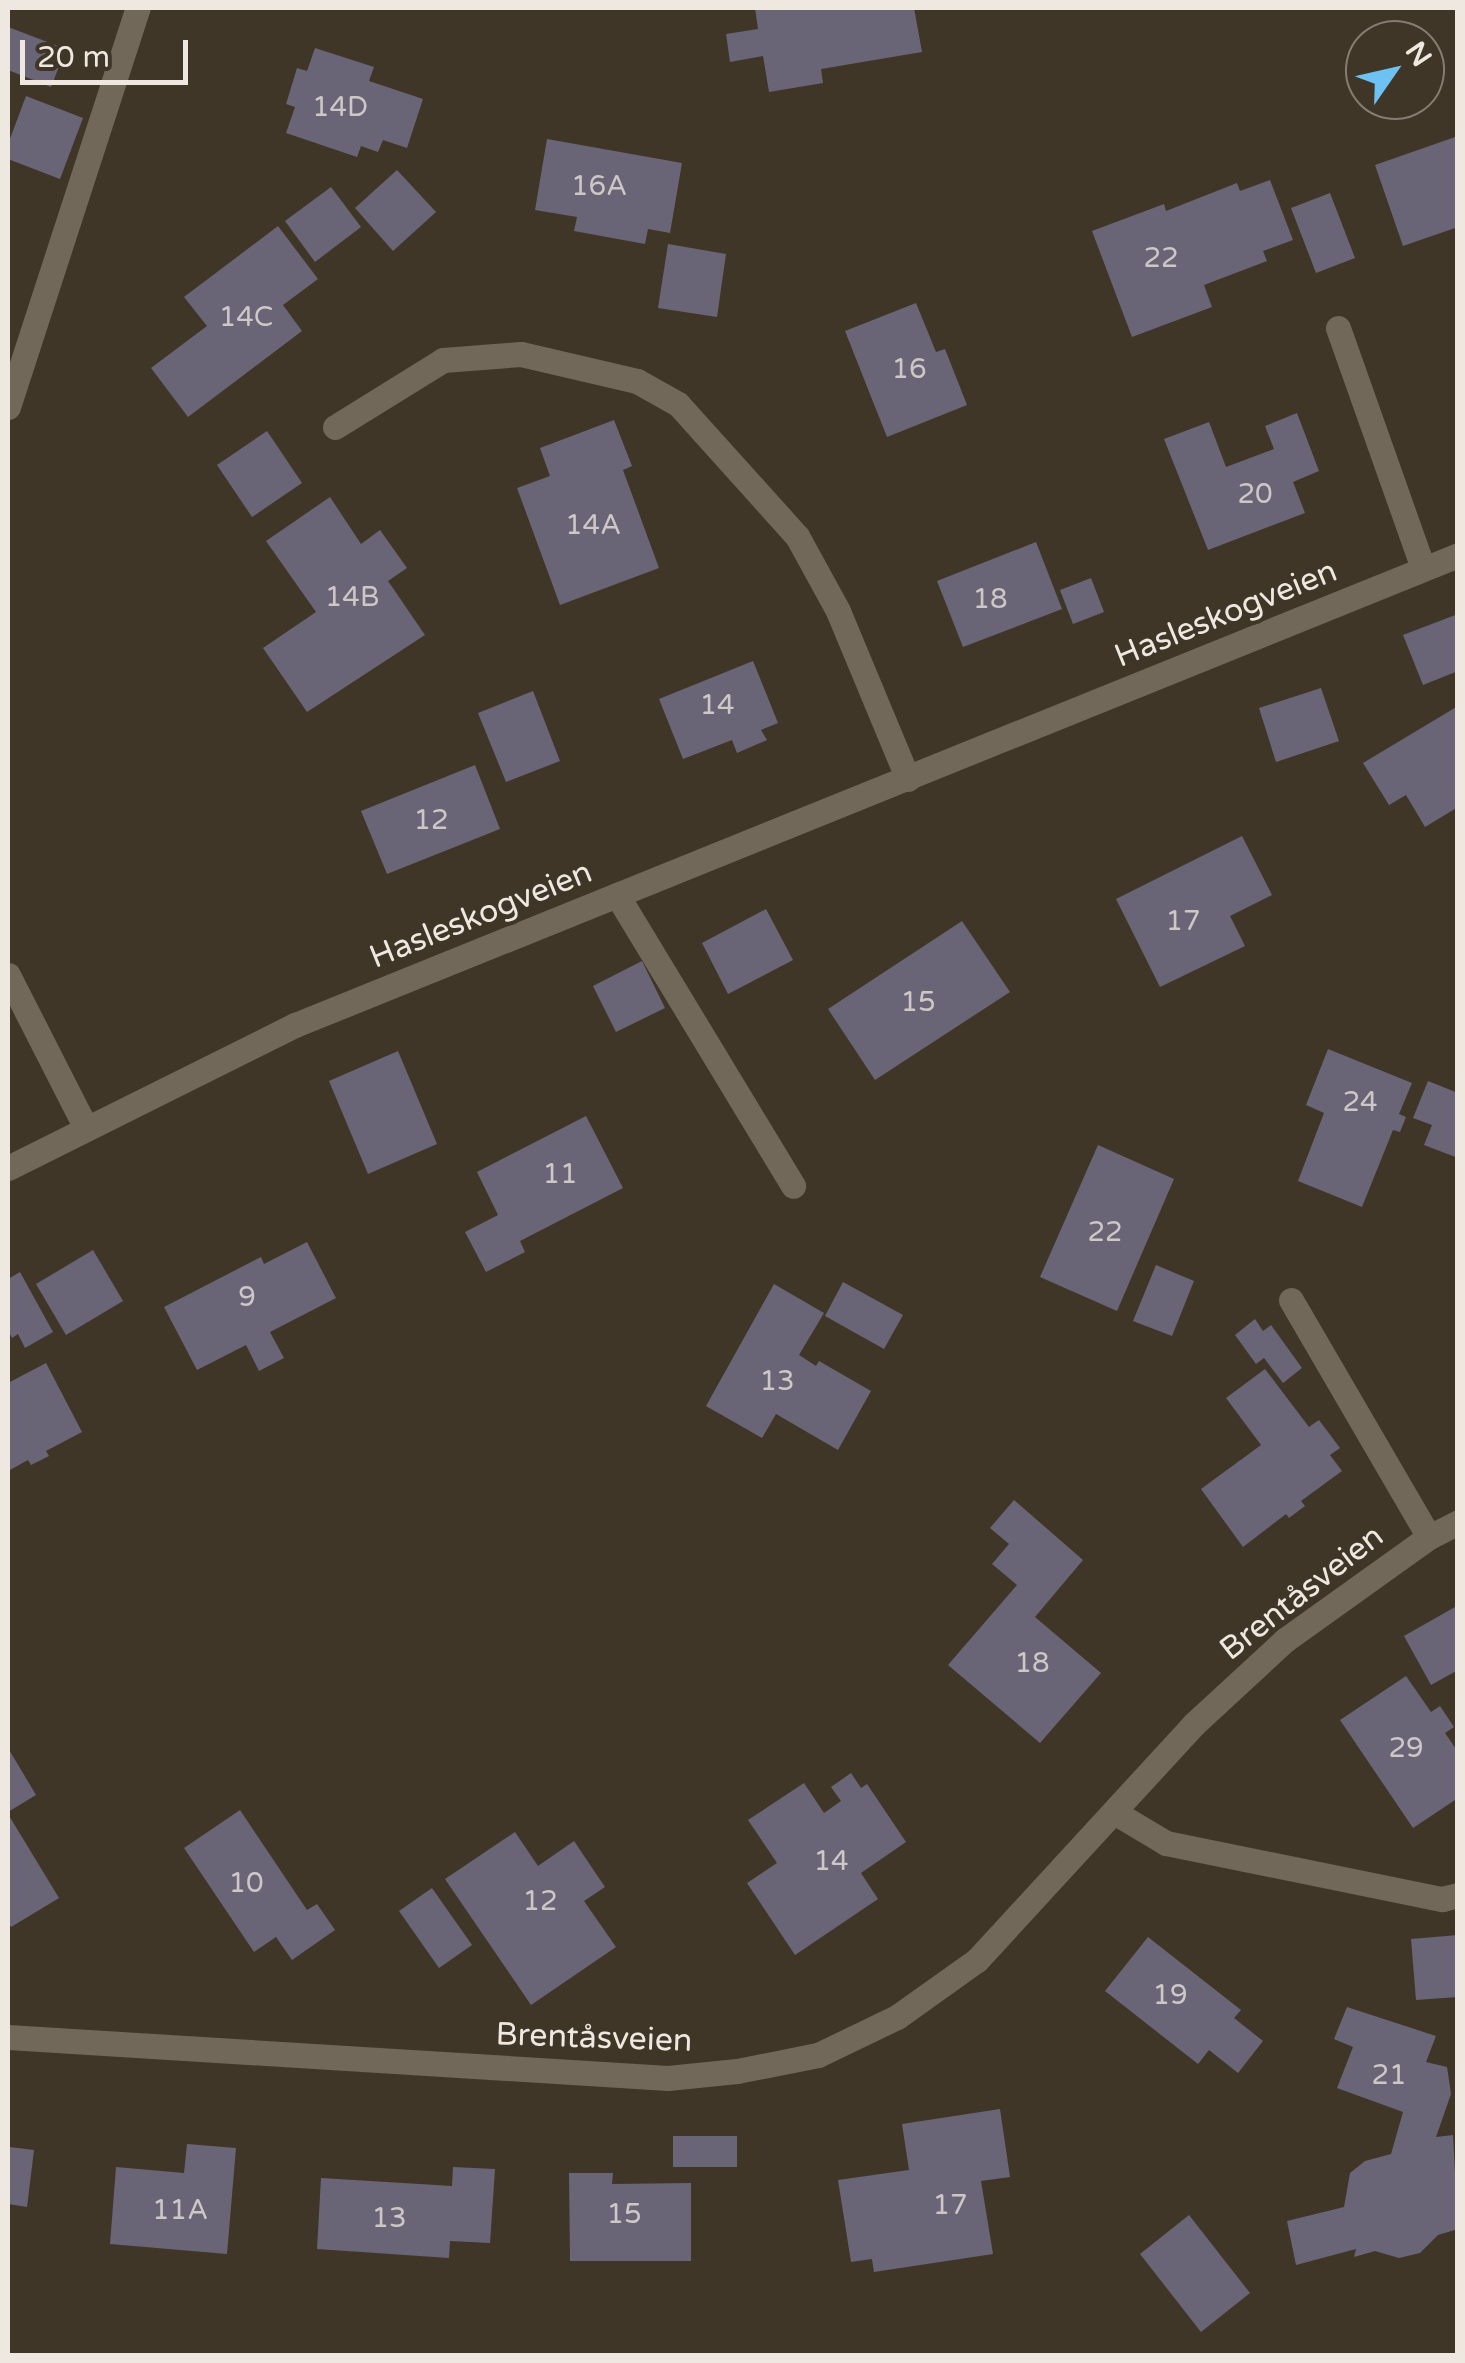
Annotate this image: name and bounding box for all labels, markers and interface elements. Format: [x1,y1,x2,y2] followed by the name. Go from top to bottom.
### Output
[25,20,192,82] scale bar
[1345,20,1445,120] north arrow
[1398,36,1439,73] text: N
[37,39,110,76] text: 20 m
[312,90,368,124] house number: 14D
[571,169,627,203] house number: 16A
[1143,241,1179,275] house number: 22
[219,300,273,334] house number: 14C
[891,352,927,386] house number: 16
[1237,477,1273,511] house number: 20
[565,508,621,542] house number: 14A
[1109,552,1343,676] street label: Hasleskogveien
[325,580,379,614] house number: 14B
[972,582,1008,616] house number: 18
[699,688,735,722] house number: 14
[413,803,449,837] house number: 12
[364,853,598,977] street label: Hasleskogveien
[1165,904,1201,938] house number: 17
[900,985,936,1019] house number: 15
[1342,1085,1378,1119] house number: 24
[542,1157,578,1191] house number: 11
[1087,1215,1123,1249] house number: 22
[238,1280,256,1314] house number: 9
[759,1364,795,1398] house number: 13
[1213,1517,1391,1669] street label: Brentåsveien
[1014,1646,1050,1680] house number: 18
[1388,1731,1424,1765] house number: 29
[813,1844,849,1878] house number: 14
[228,1866,264,1900] house number: 10
[522,1884,558,1918] house number: 12
[1152,1978,1188,2012] house number: 19
[495,2015,693,2061] street label: Brentåsveien
[1371,2058,1407,2092] house number: 21
[932,2188,968,2222] house number: 17
[152,2193,208,2227] house number: 11A
[606,2197,642,2231] house number: 15
[371,2201,407,2235] house number: 13

